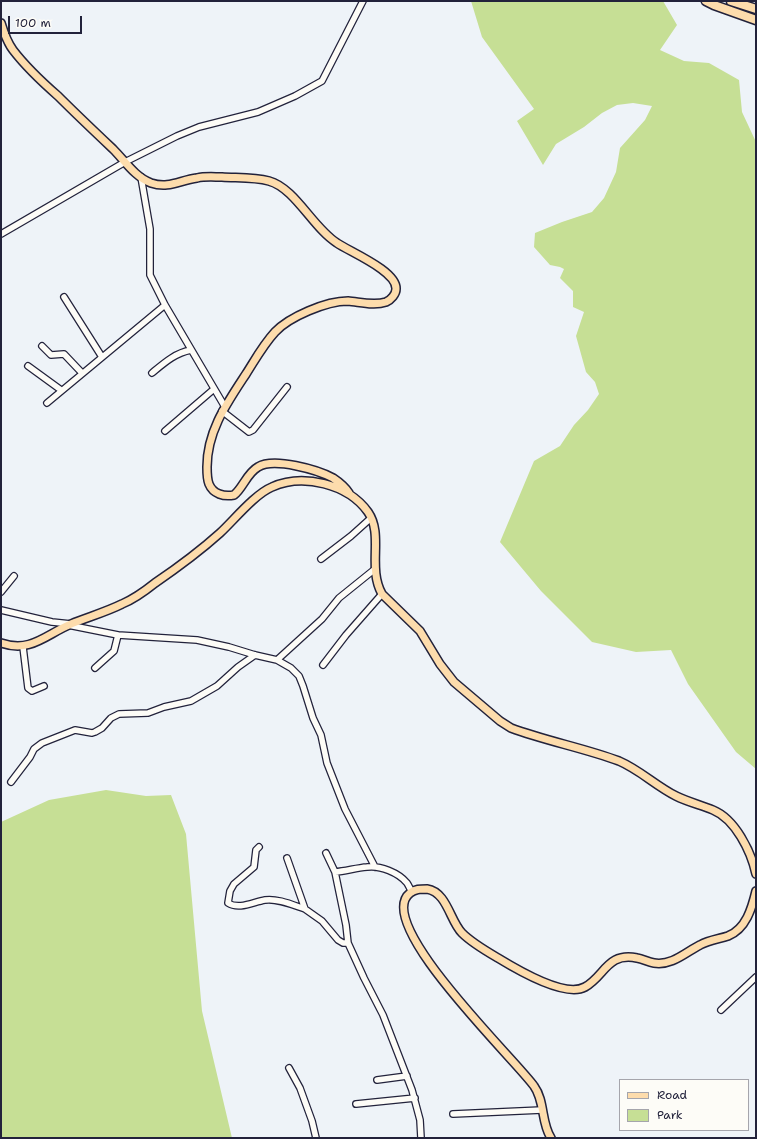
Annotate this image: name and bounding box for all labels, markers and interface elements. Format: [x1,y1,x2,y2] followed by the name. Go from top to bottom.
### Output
[10,8,84,34] scale bar
[15,15,51,31] text: 100 m
[619,1079,749,1131] legend
[657,1087,687,1103] text: Road
[657,1107,683,1123] text: Park

